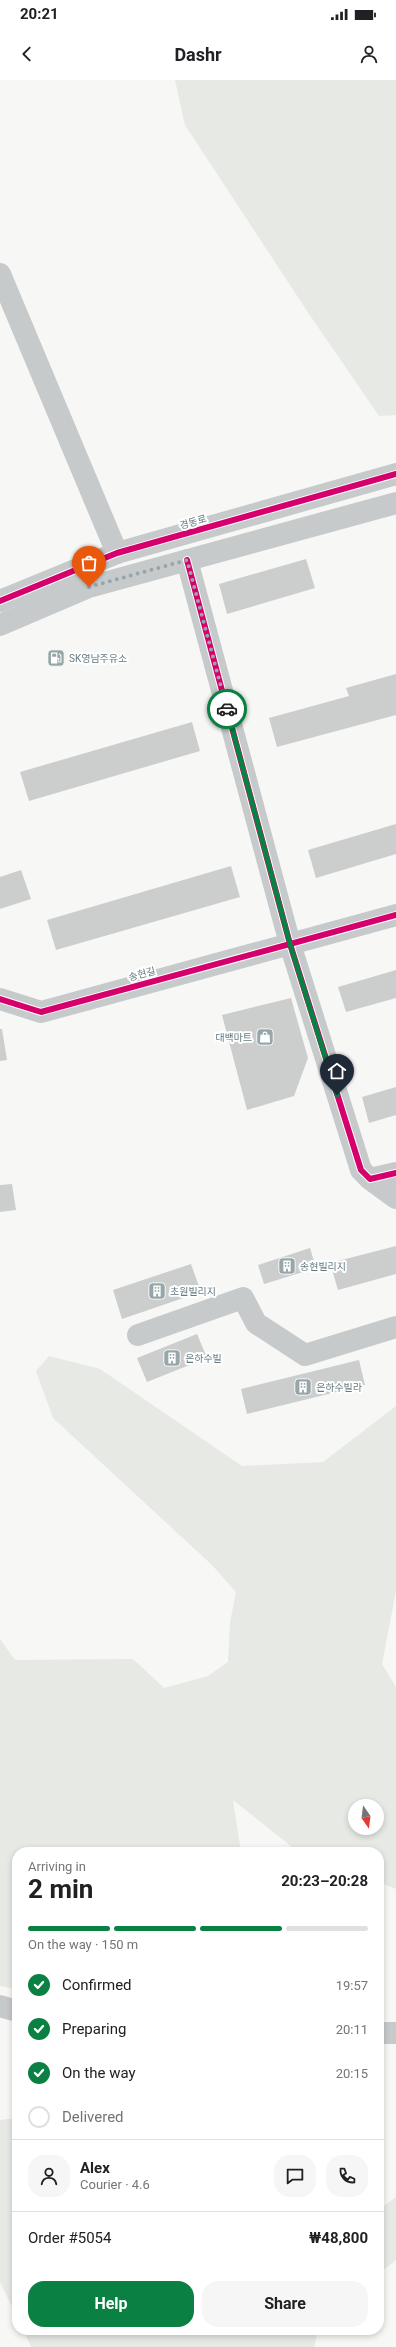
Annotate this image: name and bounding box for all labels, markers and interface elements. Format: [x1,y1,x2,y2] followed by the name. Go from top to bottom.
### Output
[20,5,59,23] text: 20:21
[16,43,38,65] icon: back
[358,43,380,65] icon: person
[174,44,222,65] text: Dashr
[178,513,208,531] street label: 경동로
[72,546,106,587] pin
[78,552,100,574] icon: bag
[46,648,66,668] fuel station icon: SK영남주유소
[69,653,127,664] place label: SK영남주유소
[207,689,247,729] courier
[216,698,238,720] icon: car
[127,965,157,983] street label: 송현길
[255,1027,275,1047] shop icon: 대백마트
[215,1032,252,1043] place label: 대백마트
[320,1054,354,1095] pin
[326,1060,348,1082] icon: home
[277,1256,297,1276] building icon: 송현빌리지
[300,1261,346,1272] place label: 송현빌리지
[147,1281,167,1301] building icon: 초원빌리지
[170,1286,216,1297] place label: 초원빌리지
[162,1348,182,1368] building icon: 은하수빌
[185,1353,222,1364] place label: 은하수빌
[293,1377,313,1397] building icon: 은하수빌라
[316,1382,363,1393] place label: 은하수빌라
[348,1799,384,1835] north arrow
[348,1799,384,1835] map controls
[28,1859,86,1874] text: Arriving in
[281,1872,368,1890] text: 20:23–20:28
[28,1874,93,1904] text: 2 min
[28,1937,138,1952] text: On the way · 150 m
[28,1974,50,1996] icon: check
[62,1976,132,1994] text: Confirmed
[336,1978,368,1993] text: 19:57
[28,2018,50,2040] icon: check
[62,2020,126,2038] text: Preparing
[336,2022,368,2037] text: 20:11
[28,2062,50,2084] icon: check
[62,2064,136,2082] text: On the way
[336,2066,368,2081] text: 20:15
[62,2108,124,2126] text: Delivered
[28,2155,70,2197] button: person
[274,2155,316,2197] button: chat
[326,2155,368,2197] button: phone
[80,2159,110,2177] text: Alex
[80,2177,150,2192] text: Courier · 4.6
[28,2229,111,2247] text: Order #5054
[309,2229,368,2247] text: ₩48,800
[28,2281,194,2327] button: Help
[202,2281,368,2327] button: Share

